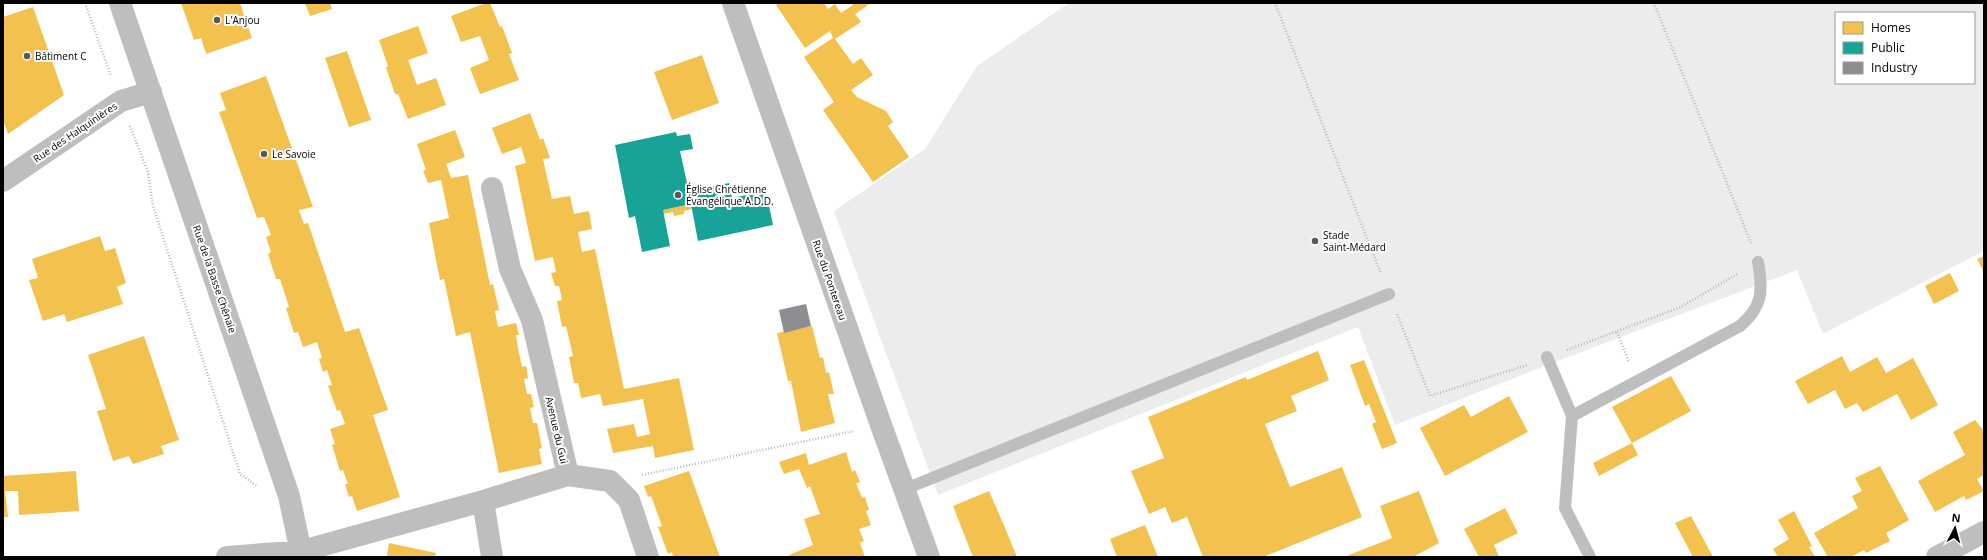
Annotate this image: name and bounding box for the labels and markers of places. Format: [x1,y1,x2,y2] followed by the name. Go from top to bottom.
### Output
[225,13,260,27] place label: L'Anjou
[212,15,222,25] marker: L'Anjou
[35,49,87,63] place label: Bâtiment C
[22,51,32,61] marker: Bâtiment C
[272,147,316,161] place label: Le Savoie
[259,149,269,159] marker: Le Savoie
[686,182,774,208] place label: Église Chrétienne Évangélique A.D.D.
[673,190,683,200] marker: Église Chrétienne Évangélique A.D.D.
[1323,228,1386,254] place label: Stade Saint-Médard
[1310,236,1320,246] marker: Stade Saint-Médard

